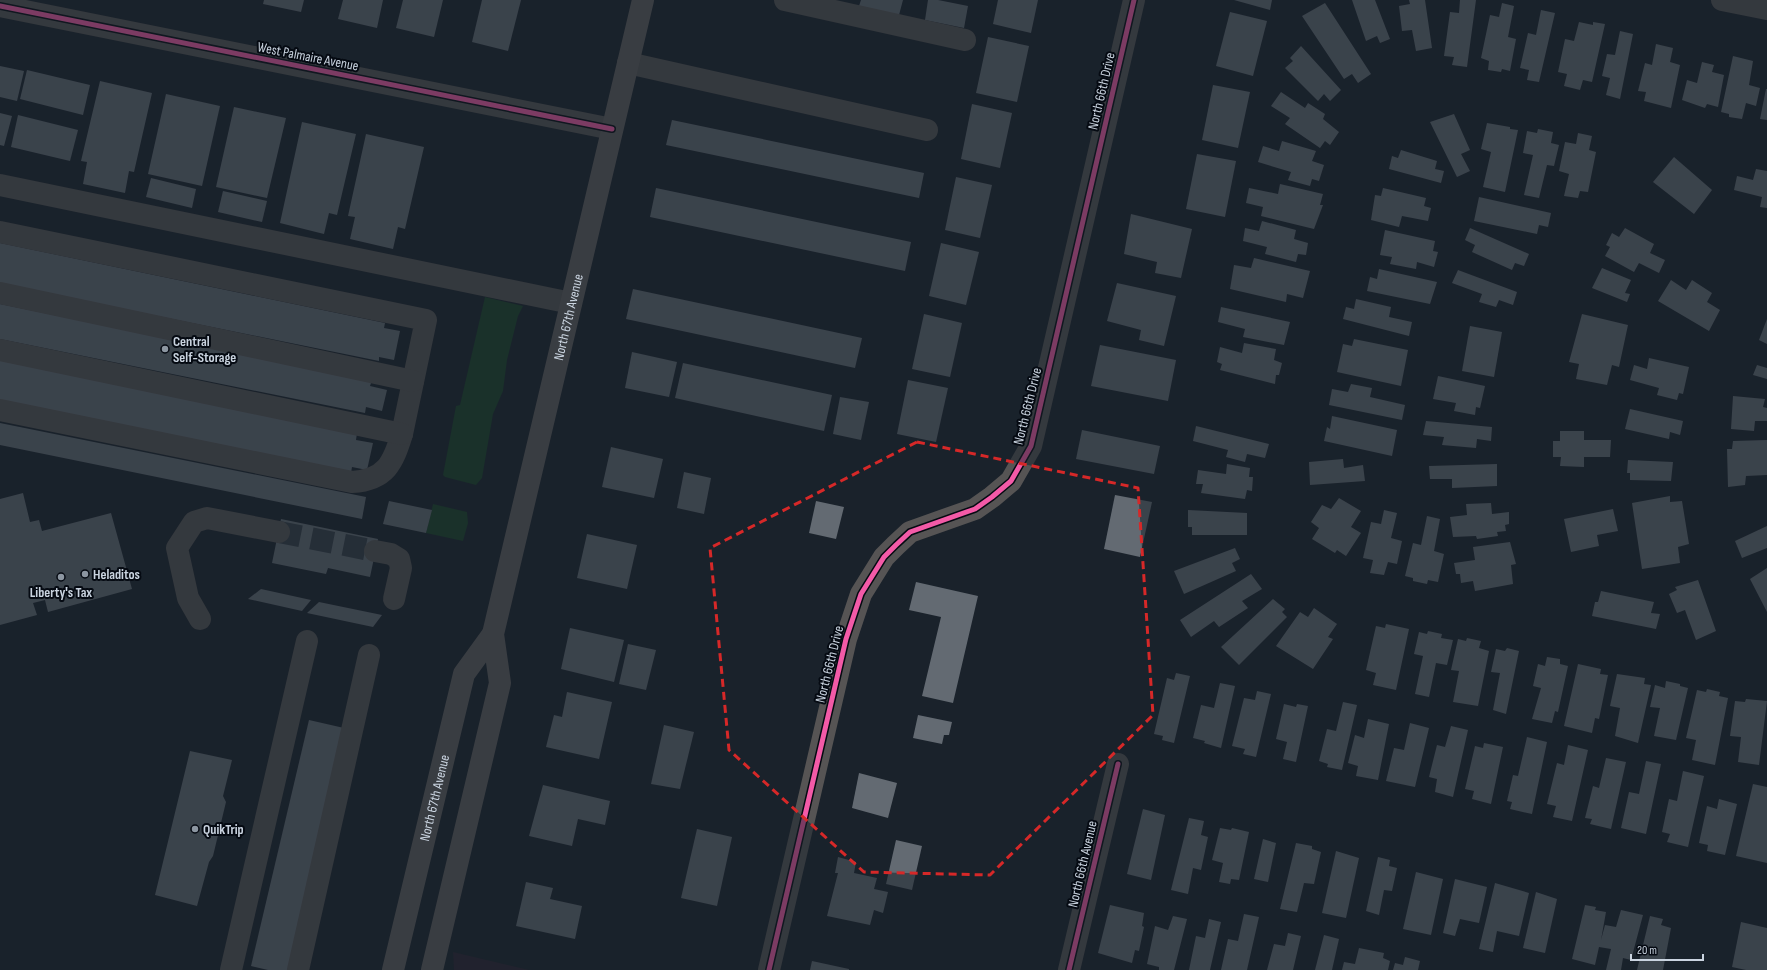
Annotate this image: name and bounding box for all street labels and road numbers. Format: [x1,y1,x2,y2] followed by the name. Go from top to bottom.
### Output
[256,38,360,75] street label: West Palmaire Avenue
[1084,51,1119,131] street label: North 66th Drive
[550,272,587,362] street label: North 67th Avenue
[1010,366,1045,446] street label: North 66th Drive
[812,624,847,704] street label: North 66th Drive
[416,753,453,843] street label: North 67th Avenue
[1064,819,1101,909] street label: North 66th Avenue

